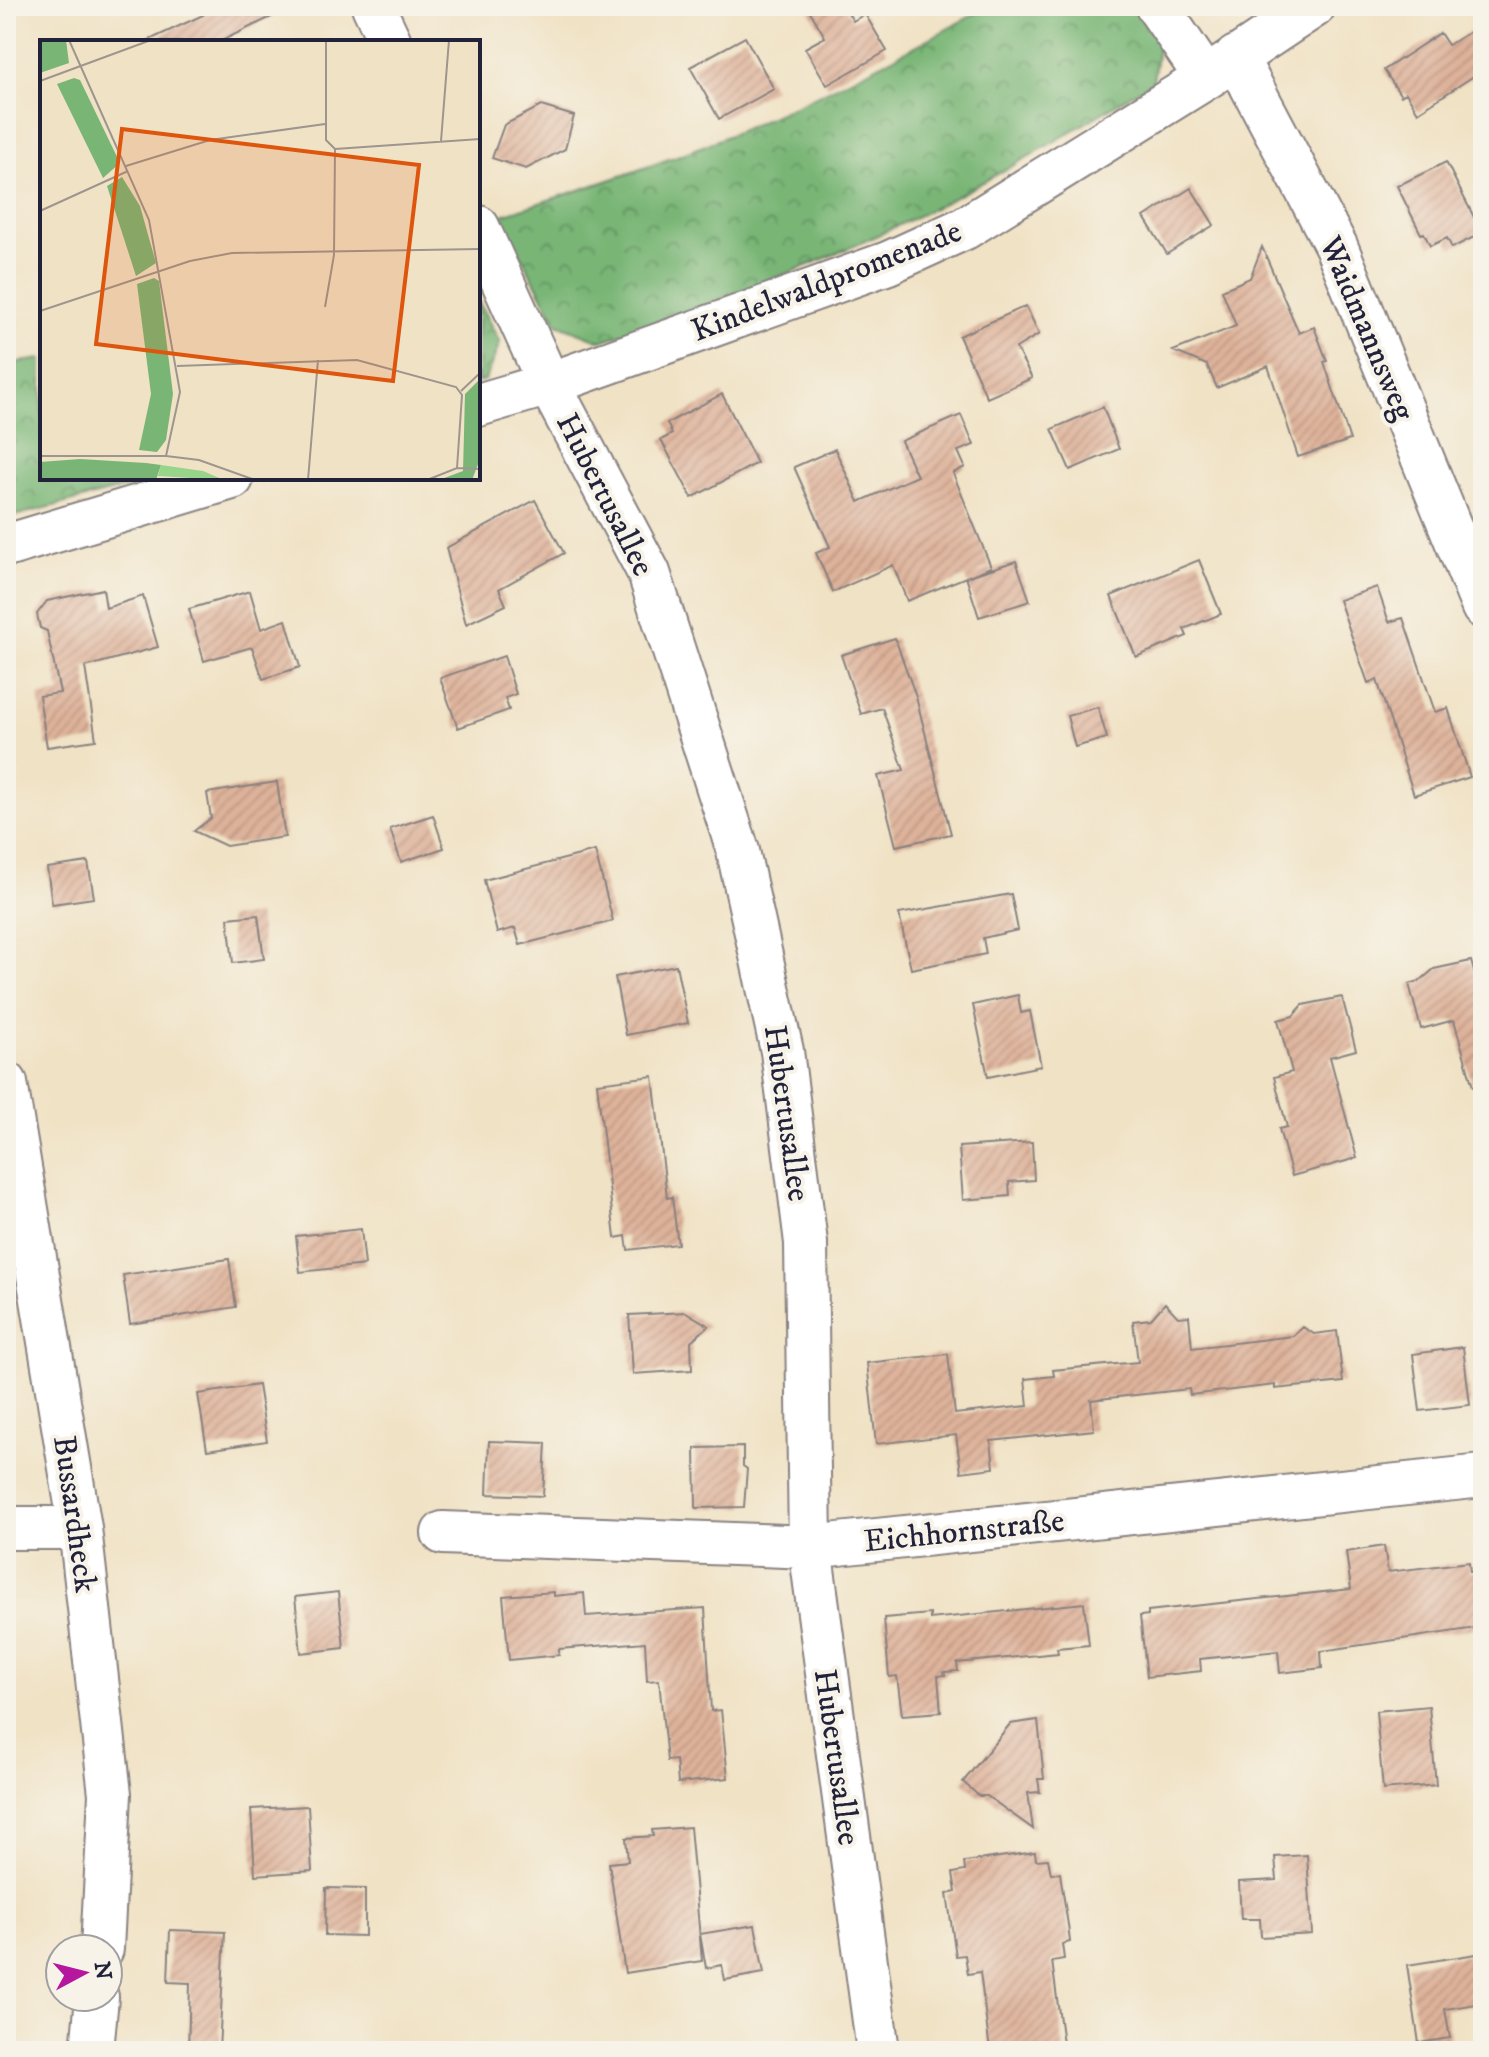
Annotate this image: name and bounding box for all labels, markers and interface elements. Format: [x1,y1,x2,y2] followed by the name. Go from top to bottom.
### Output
[40,40,480,480] inset map
[686,212,967,352] street label: Kindelwaldpromenade
[1309,230,1423,427] street label: Waidmannsweg
[546,407,662,583] street label: Hubertusallee
[754,1023,818,1204] street label: Hubertusallee
[43,1433,105,1595] street label: Bussardheck
[862,1502,1066,1562] street label: Eichhornstraße
[804,1667,868,1848] street label: Hubertusallee
[44,1933,124,2013] north arrow
[88,1960,117,1981] text: N

